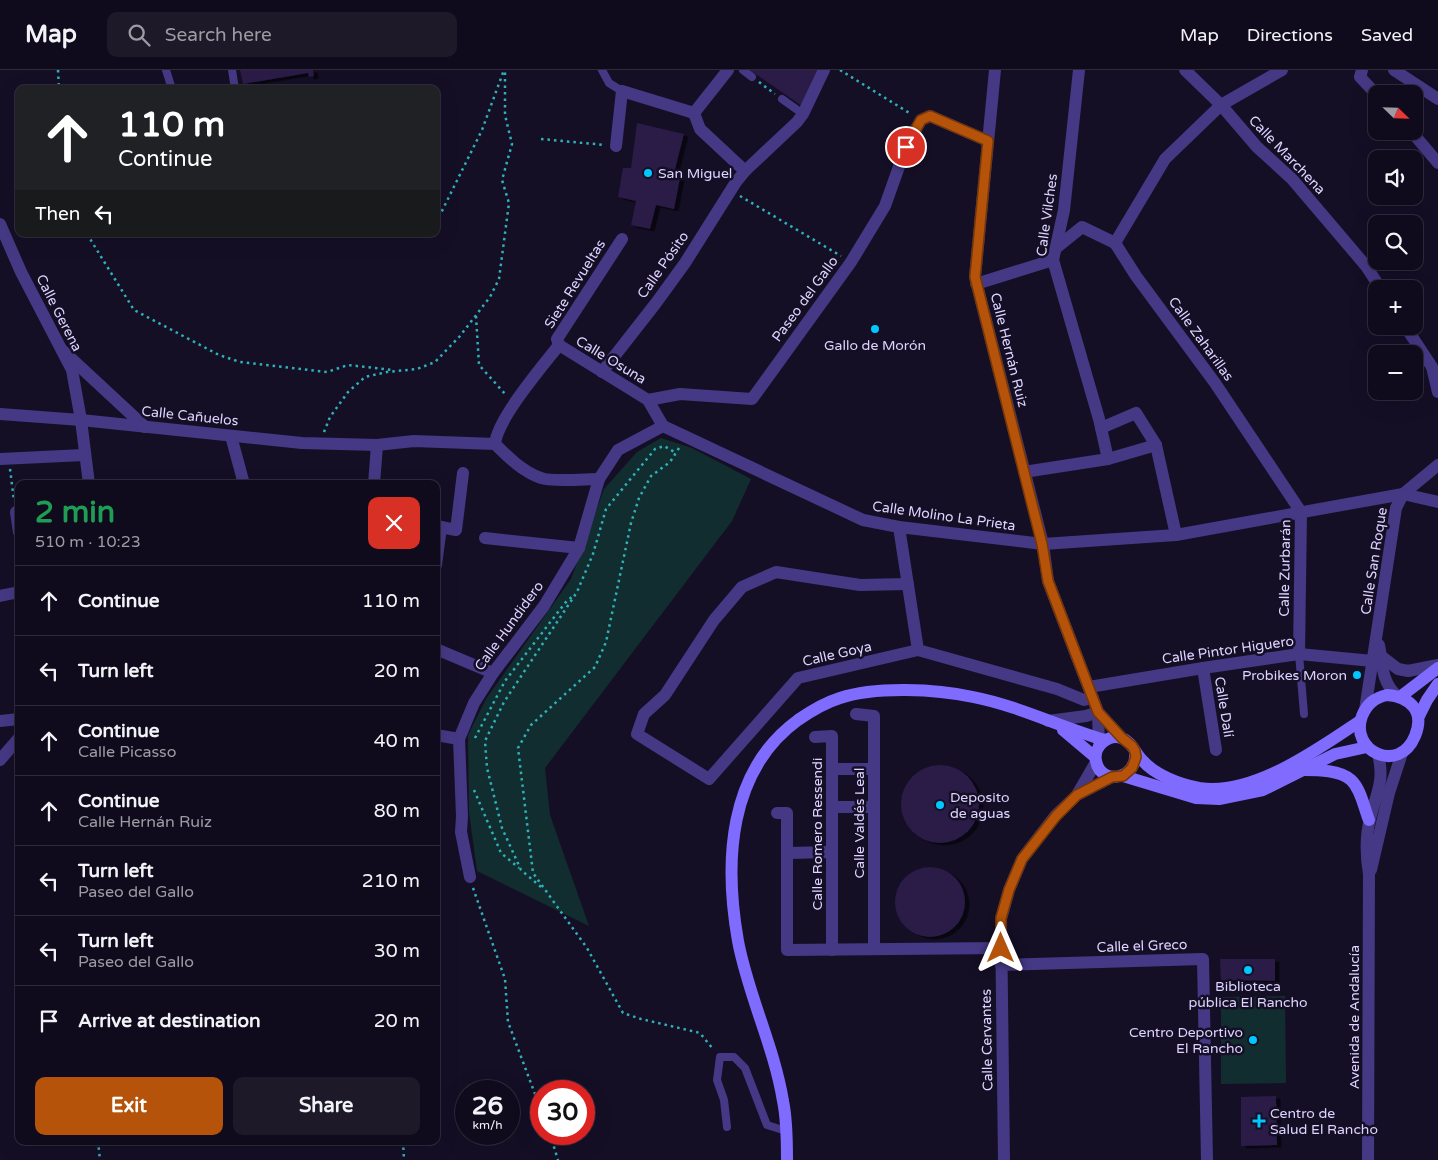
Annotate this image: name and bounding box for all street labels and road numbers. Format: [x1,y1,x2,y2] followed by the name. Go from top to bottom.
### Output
[1245,112,1329,198] street label: Calle Marchena
[1033,172,1061,257] street label: Calle Vilches
[634,228,692,302] street label: Calle Pósito
[541,236,609,332] street label: Siete Revueltas
[768,253,842,345] street label: Paseo del Gallo
[32,272,86,354] street label: Calle Gerena
[987,291,1031,409] street label: Calle Hernán Ruiz
[1165,294,1237,385] street label: Calle Zaharillas
[573,332,649,388] street label: Calle Osuna
[141,402,240,430] street label: Calle Cañuelos
[871,498,1017,534] street label: Calle Molino La Prieta
[1357,506,1391,616] street label: Calle San Roque
[1276,519,1294,617] street label: Calle Zurbarán
[471,578,547,674] street label: Calle Hundidero
[1161,632,1295,668] street label: Calle Pintor Higuero
[801,638,873,670] street label: Calle Goya
[1211,675,1237,739] street label: Calle Dalí
[809,758,826,910] street label: Calle Romero Ressendi
[851,768,868,878] street label: Calle Valdés Leal
[1096,936,1188,956] street label: Calle el Greco
[1346,945,1363,1089] street label: Avenida de Andalucía
[978,988,996,1091] street label: Calle Cervantes

